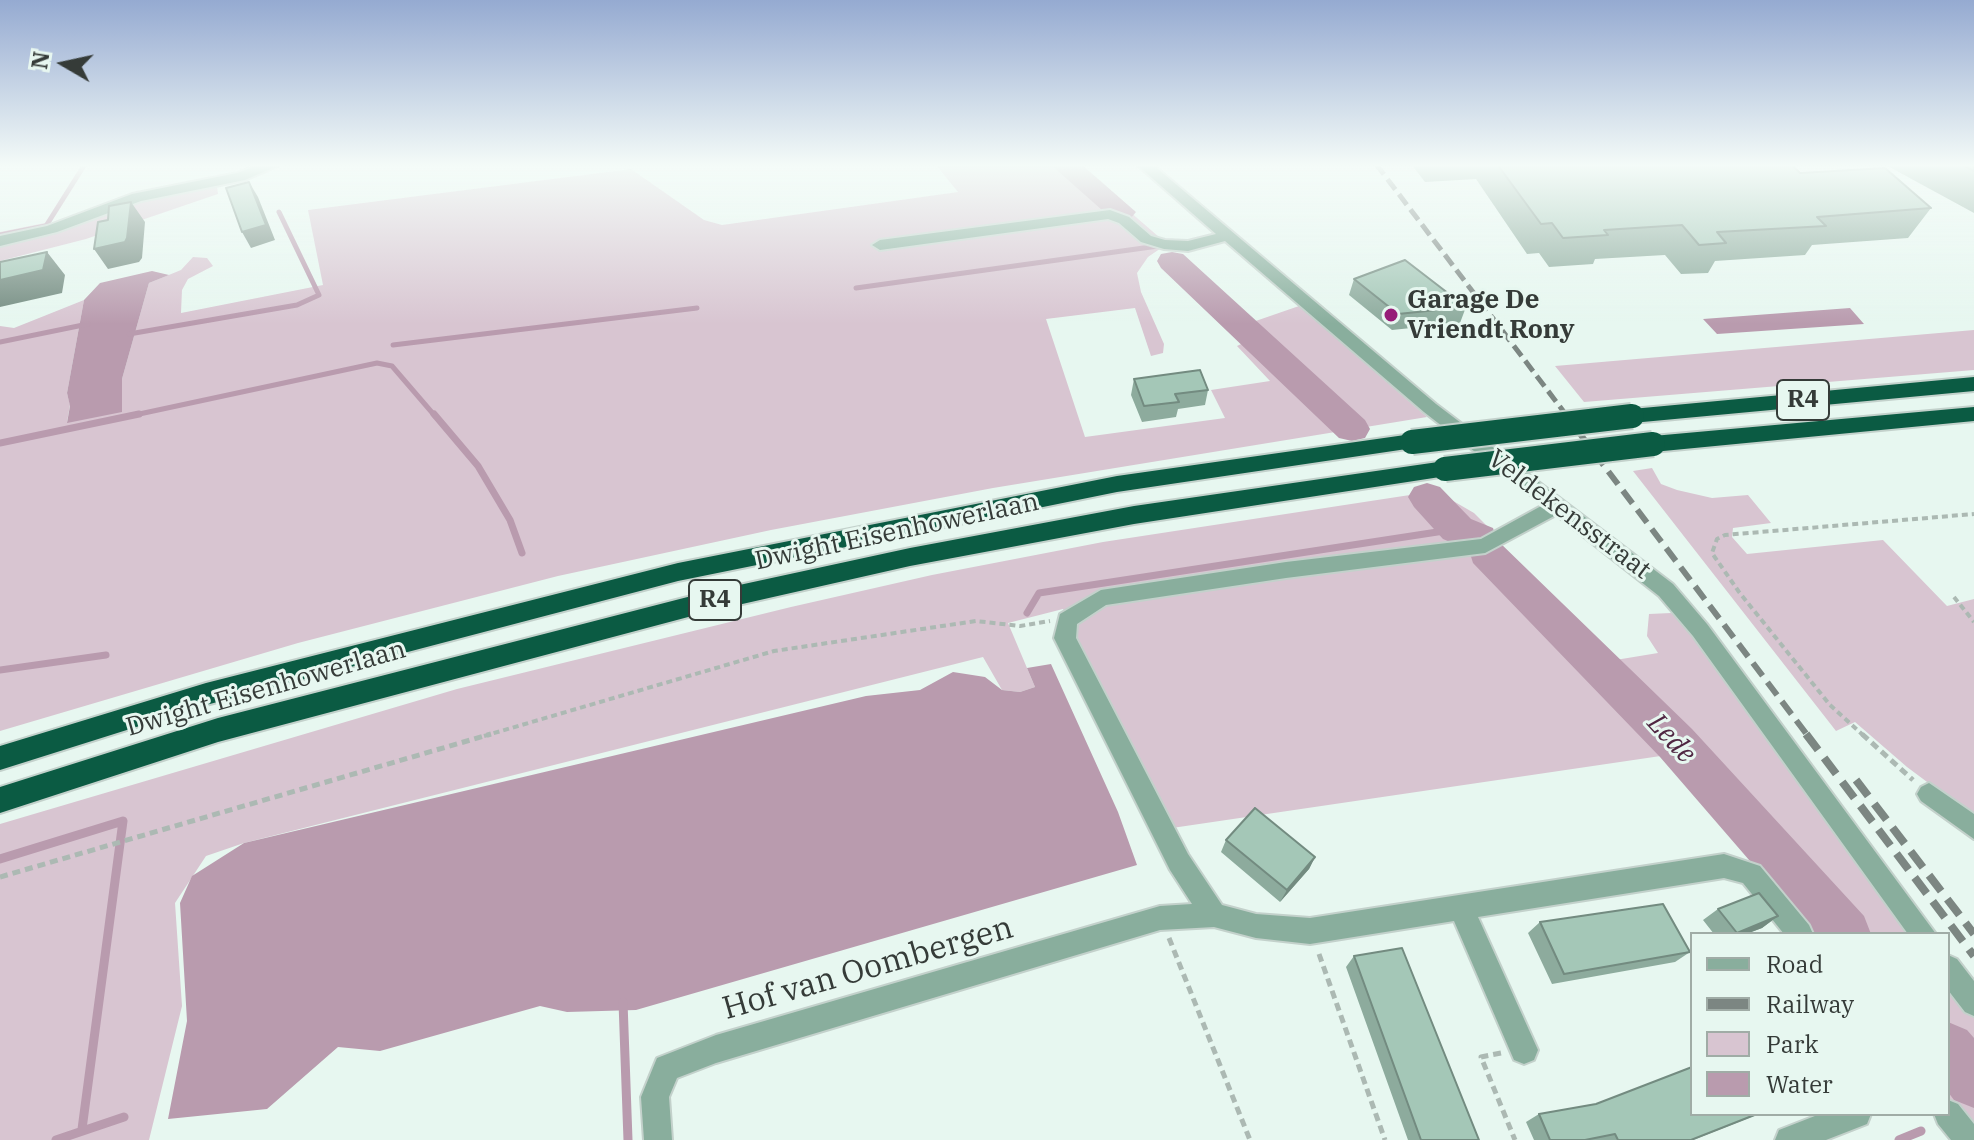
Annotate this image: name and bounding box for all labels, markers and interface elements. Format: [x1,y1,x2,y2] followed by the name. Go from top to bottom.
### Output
[24,24,104,104] north arrow
[24,49,55,71] text: N
[1407,284,1575,346] place label: Garage De Vriendt Rony
[1382,306,1400,324] marker: Garage De Vriendt Rony
[1777,380,1829,420] road number: R4
[1481,444,1657,586] street label: Veldekensstraat
[752,487,1042,577] street label: Dwight Eisenhowerlaan
[689,580,741,620] road number: R4
[123,634,409,744] street label: Dwight Eisenhowerlaan
[1640,707,1702,771] water label: Lede
[718,909,1018,1029] street label: Hof van Oombergen
[1690,932,1950,1116] legend
[1766,948,1823,980] text: Road
[1766,988,1854,1020] text: Railway
[1766,1028,1818,1060] text: Park
[1766,1068,1833,1100] text: Water

